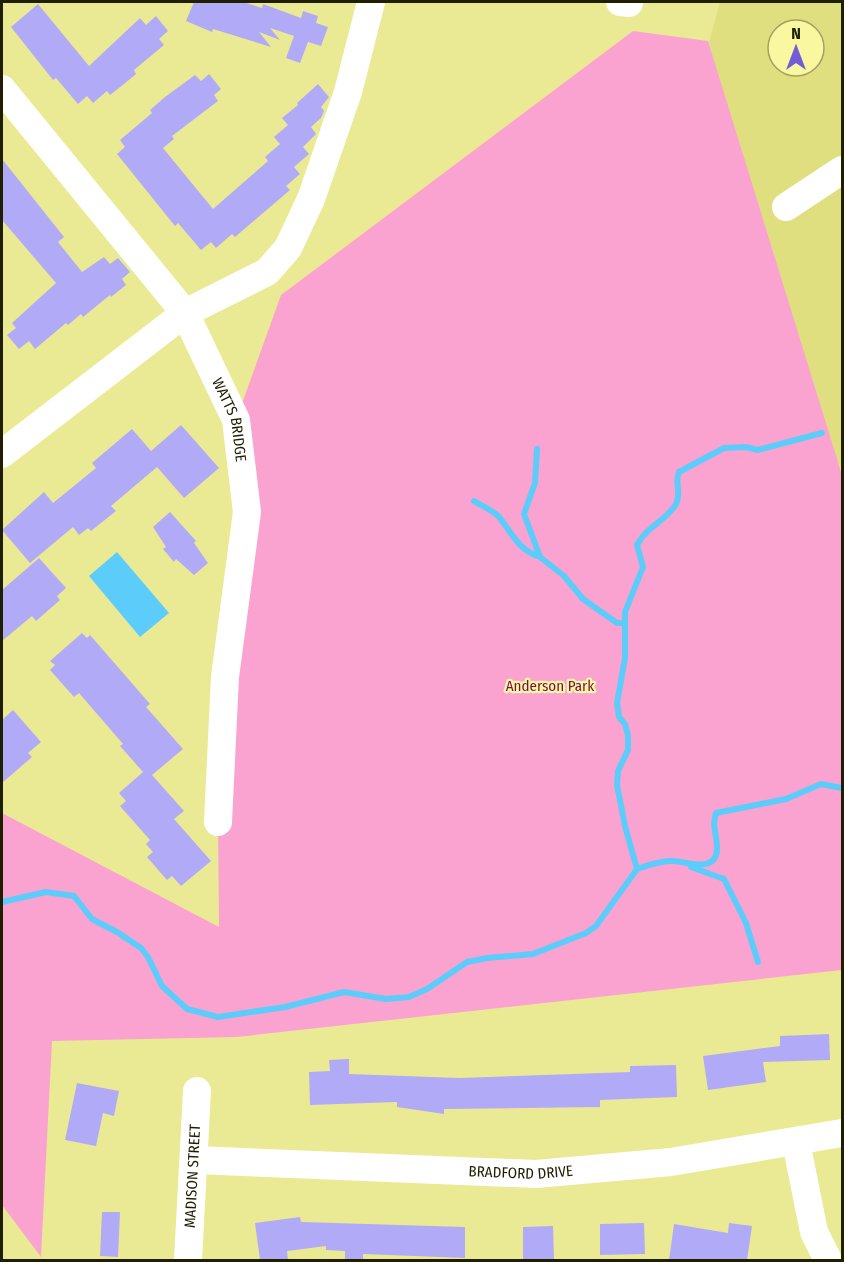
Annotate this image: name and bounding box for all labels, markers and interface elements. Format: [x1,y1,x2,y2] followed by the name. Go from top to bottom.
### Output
[766,18,826,78] north arrow
[791,24,801,43] text: N
[208,375,250,463] street label: WATTS BRIDGE
[506,677,594,695] park label: Anderson Park
[181,1124,204,1229] street label: MADISON STREET
[468,1162,574,1183] street label: BRADFORD DRIVE

